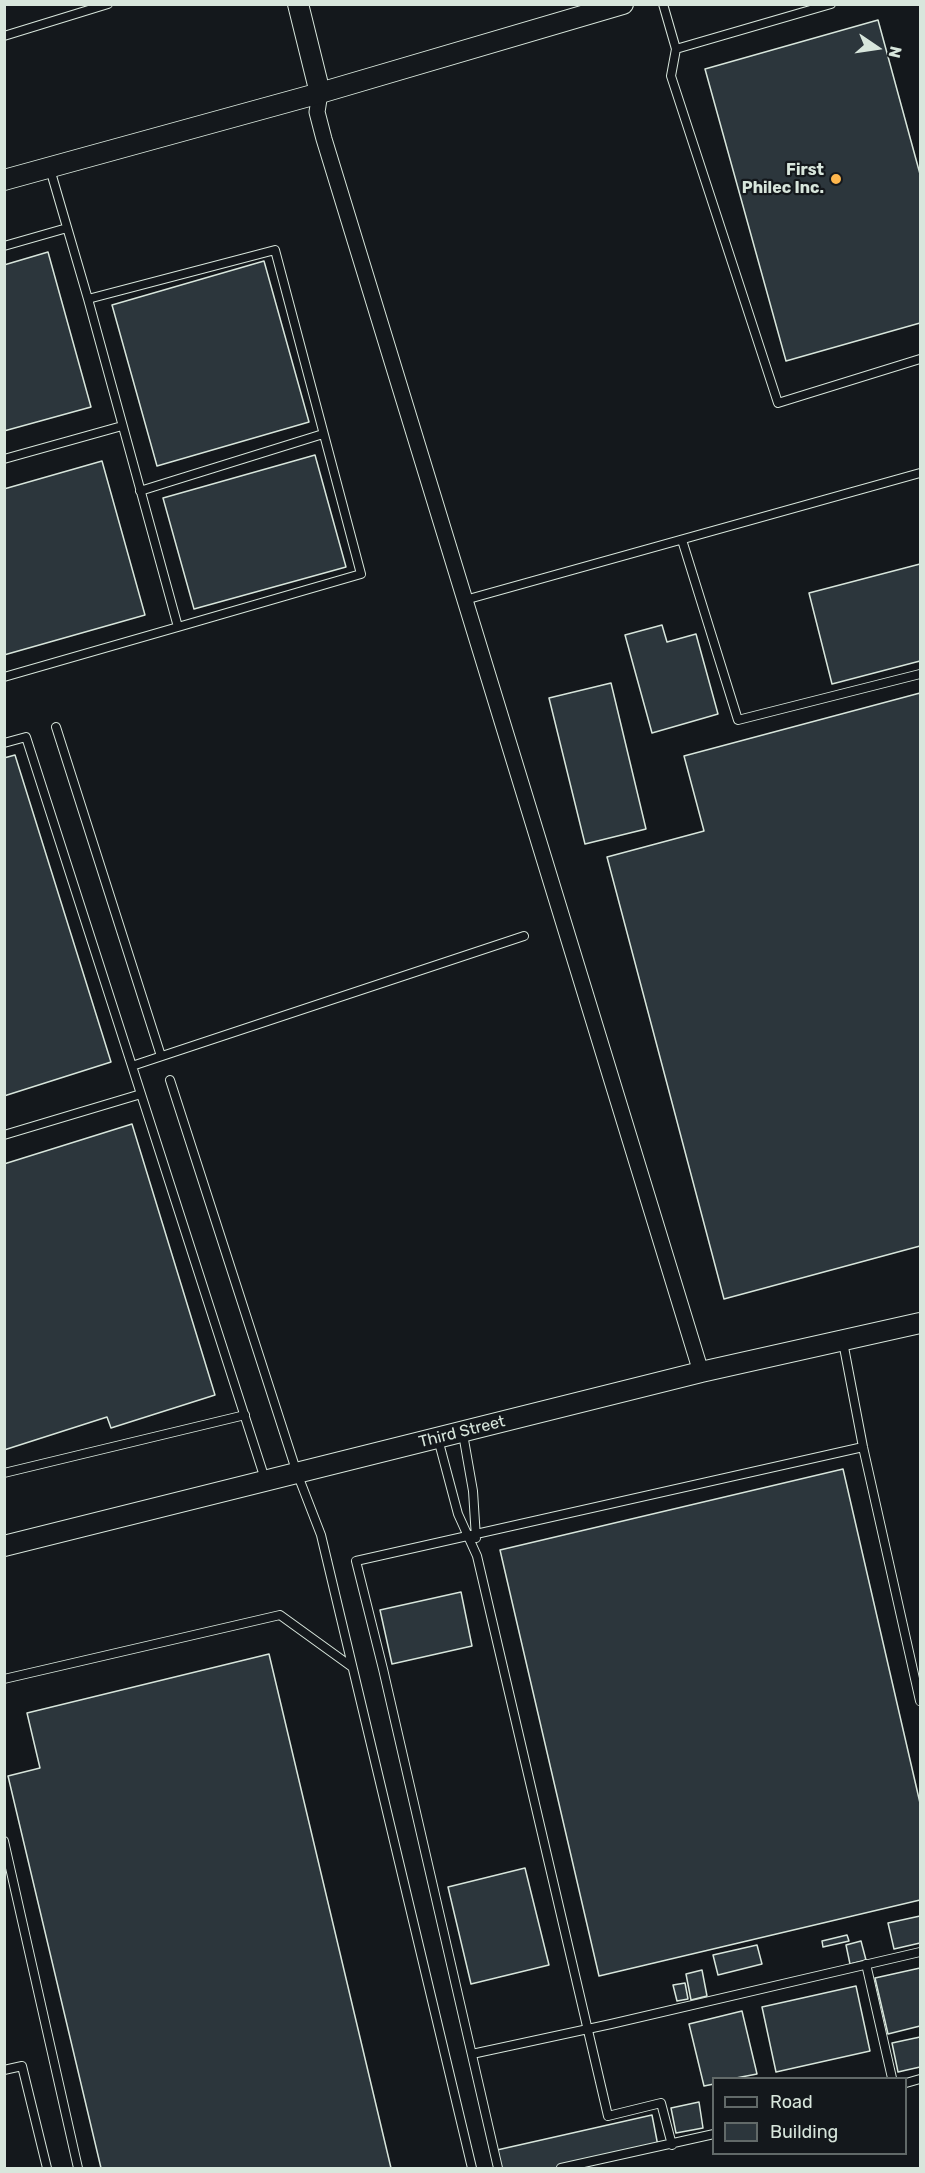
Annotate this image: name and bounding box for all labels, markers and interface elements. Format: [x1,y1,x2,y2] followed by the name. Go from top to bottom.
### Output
[847,18,907,78] north arrow
[884,44,906,60] text: N
[742,160,824,198] place label: First Philec Inc.
[829,172,843,186] marker: First Philec Inc.
[417,1412,507,1452] street label: Third Street
[712,2077,907,2155] legend
[770,2091,813,2113] text: Road
[770,2121,838,2143] text: Building

